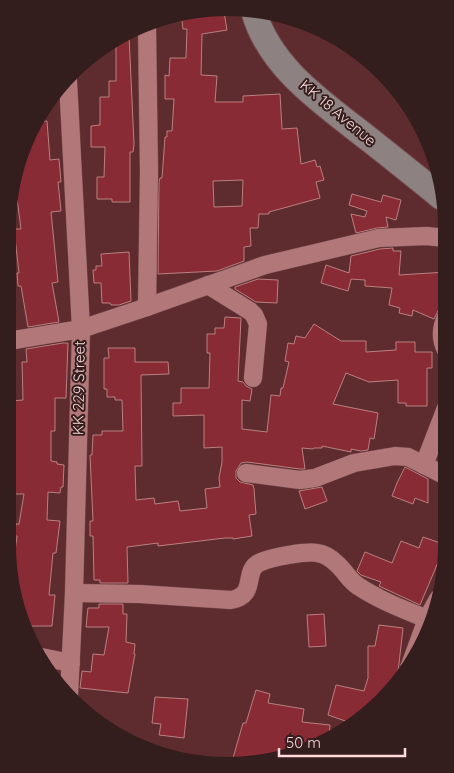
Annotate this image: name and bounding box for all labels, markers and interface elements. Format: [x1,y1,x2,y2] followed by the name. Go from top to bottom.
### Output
[296,75,380,150] street label: KK 18 Avenue
[68,341,89,435] street label: KK 229 Street
[279,726,405,758] scale bar
[286,733,321,752] text: 50 m

